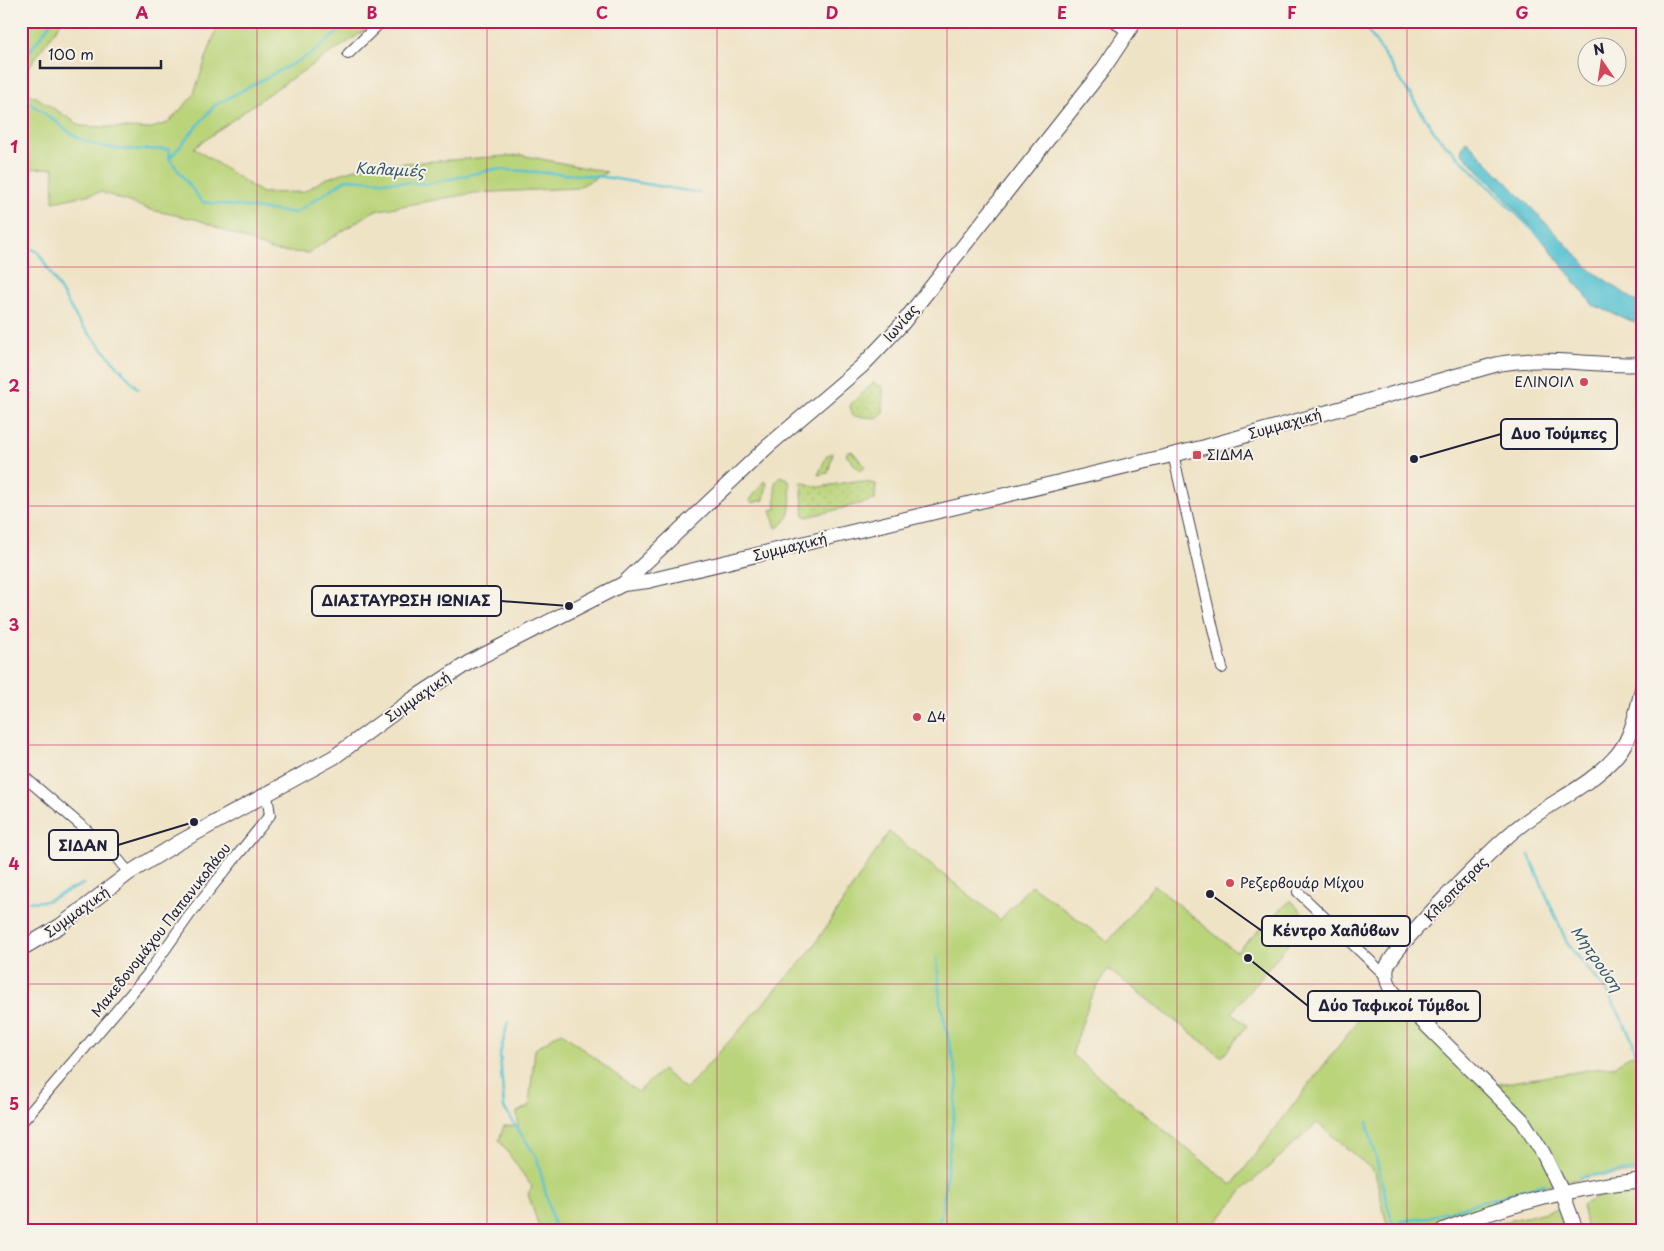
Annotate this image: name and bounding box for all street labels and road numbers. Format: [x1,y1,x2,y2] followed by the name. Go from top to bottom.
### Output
[878,299,923,346] street label: Ιωνίας
[1246,403,1324,444] street label: Συμμαχική
[751,527,829,566] street label: Συμμαχική
[381,666,455,727] street label: Συμμαχική
[86,838,235,1021] street label: Μακεδονομάχου Παπανικολάου
[1419,851,1492,926] street label: Κλεοπάτρας
[40,881,113,942] street label: Συμμαχική

